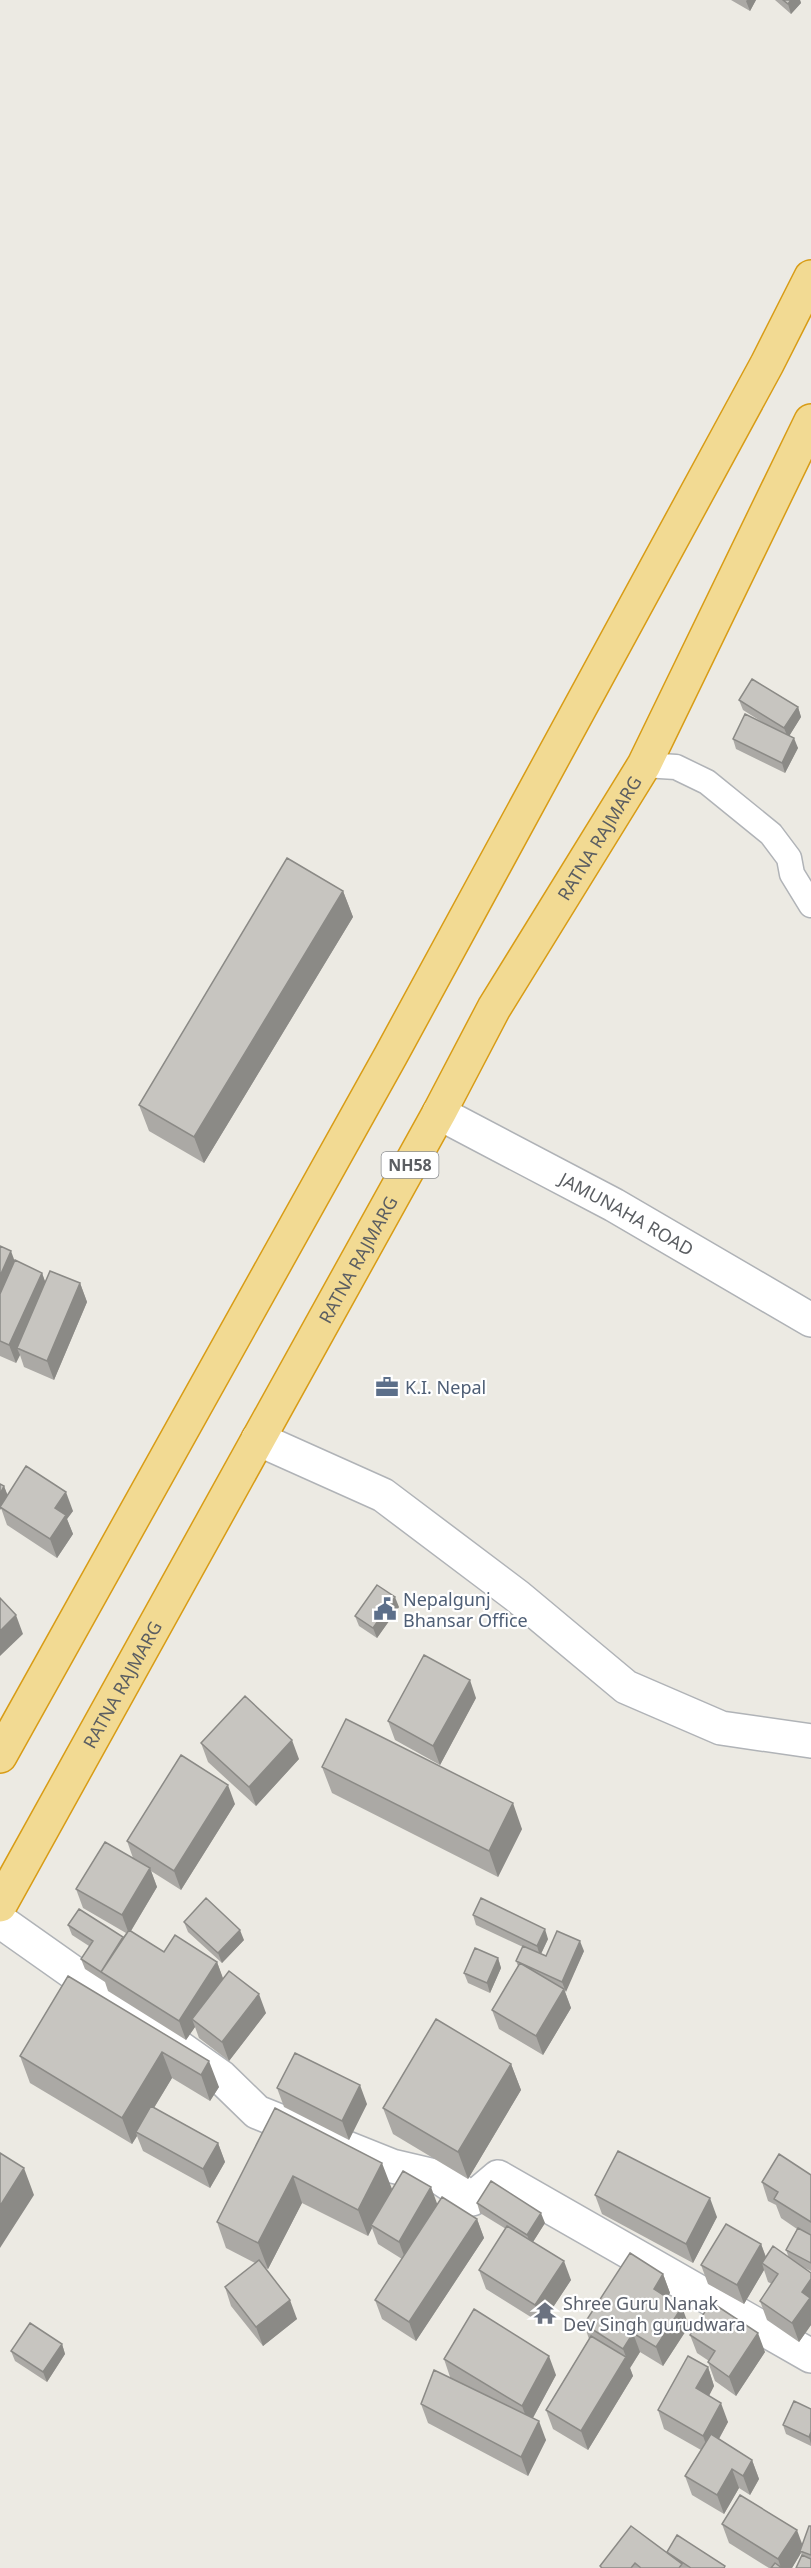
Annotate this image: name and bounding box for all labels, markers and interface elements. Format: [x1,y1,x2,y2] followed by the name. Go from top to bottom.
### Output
[552,771,647,905] street label: RATNA RAJMARG
[382,1152,438,1178] road number: NH58
[554,1166,698,1261] street label: JAMUNAHA ROAD
[313,1192,403,1327] street label: RATNA RAJMARG
[374,1374,400,1400] office icon: K.I. Nepal
[405,1375,486,1399] place label: K.I. Nepal
[403,1587,528,1632] place label: Nepalgunj Bhansar Office
[372,1596,398,1622] public building icon: Nepalgunj Bhansar Office
[77,1617,167,1753] street label: RATNA RAJMARG
[563,2291,746,2336] place label: Shree Guru Nanak Dev Singh gurudwara
[532,2300,558,2326] temple icon: Shree Guru Nanak Dev Singh gurudwara

